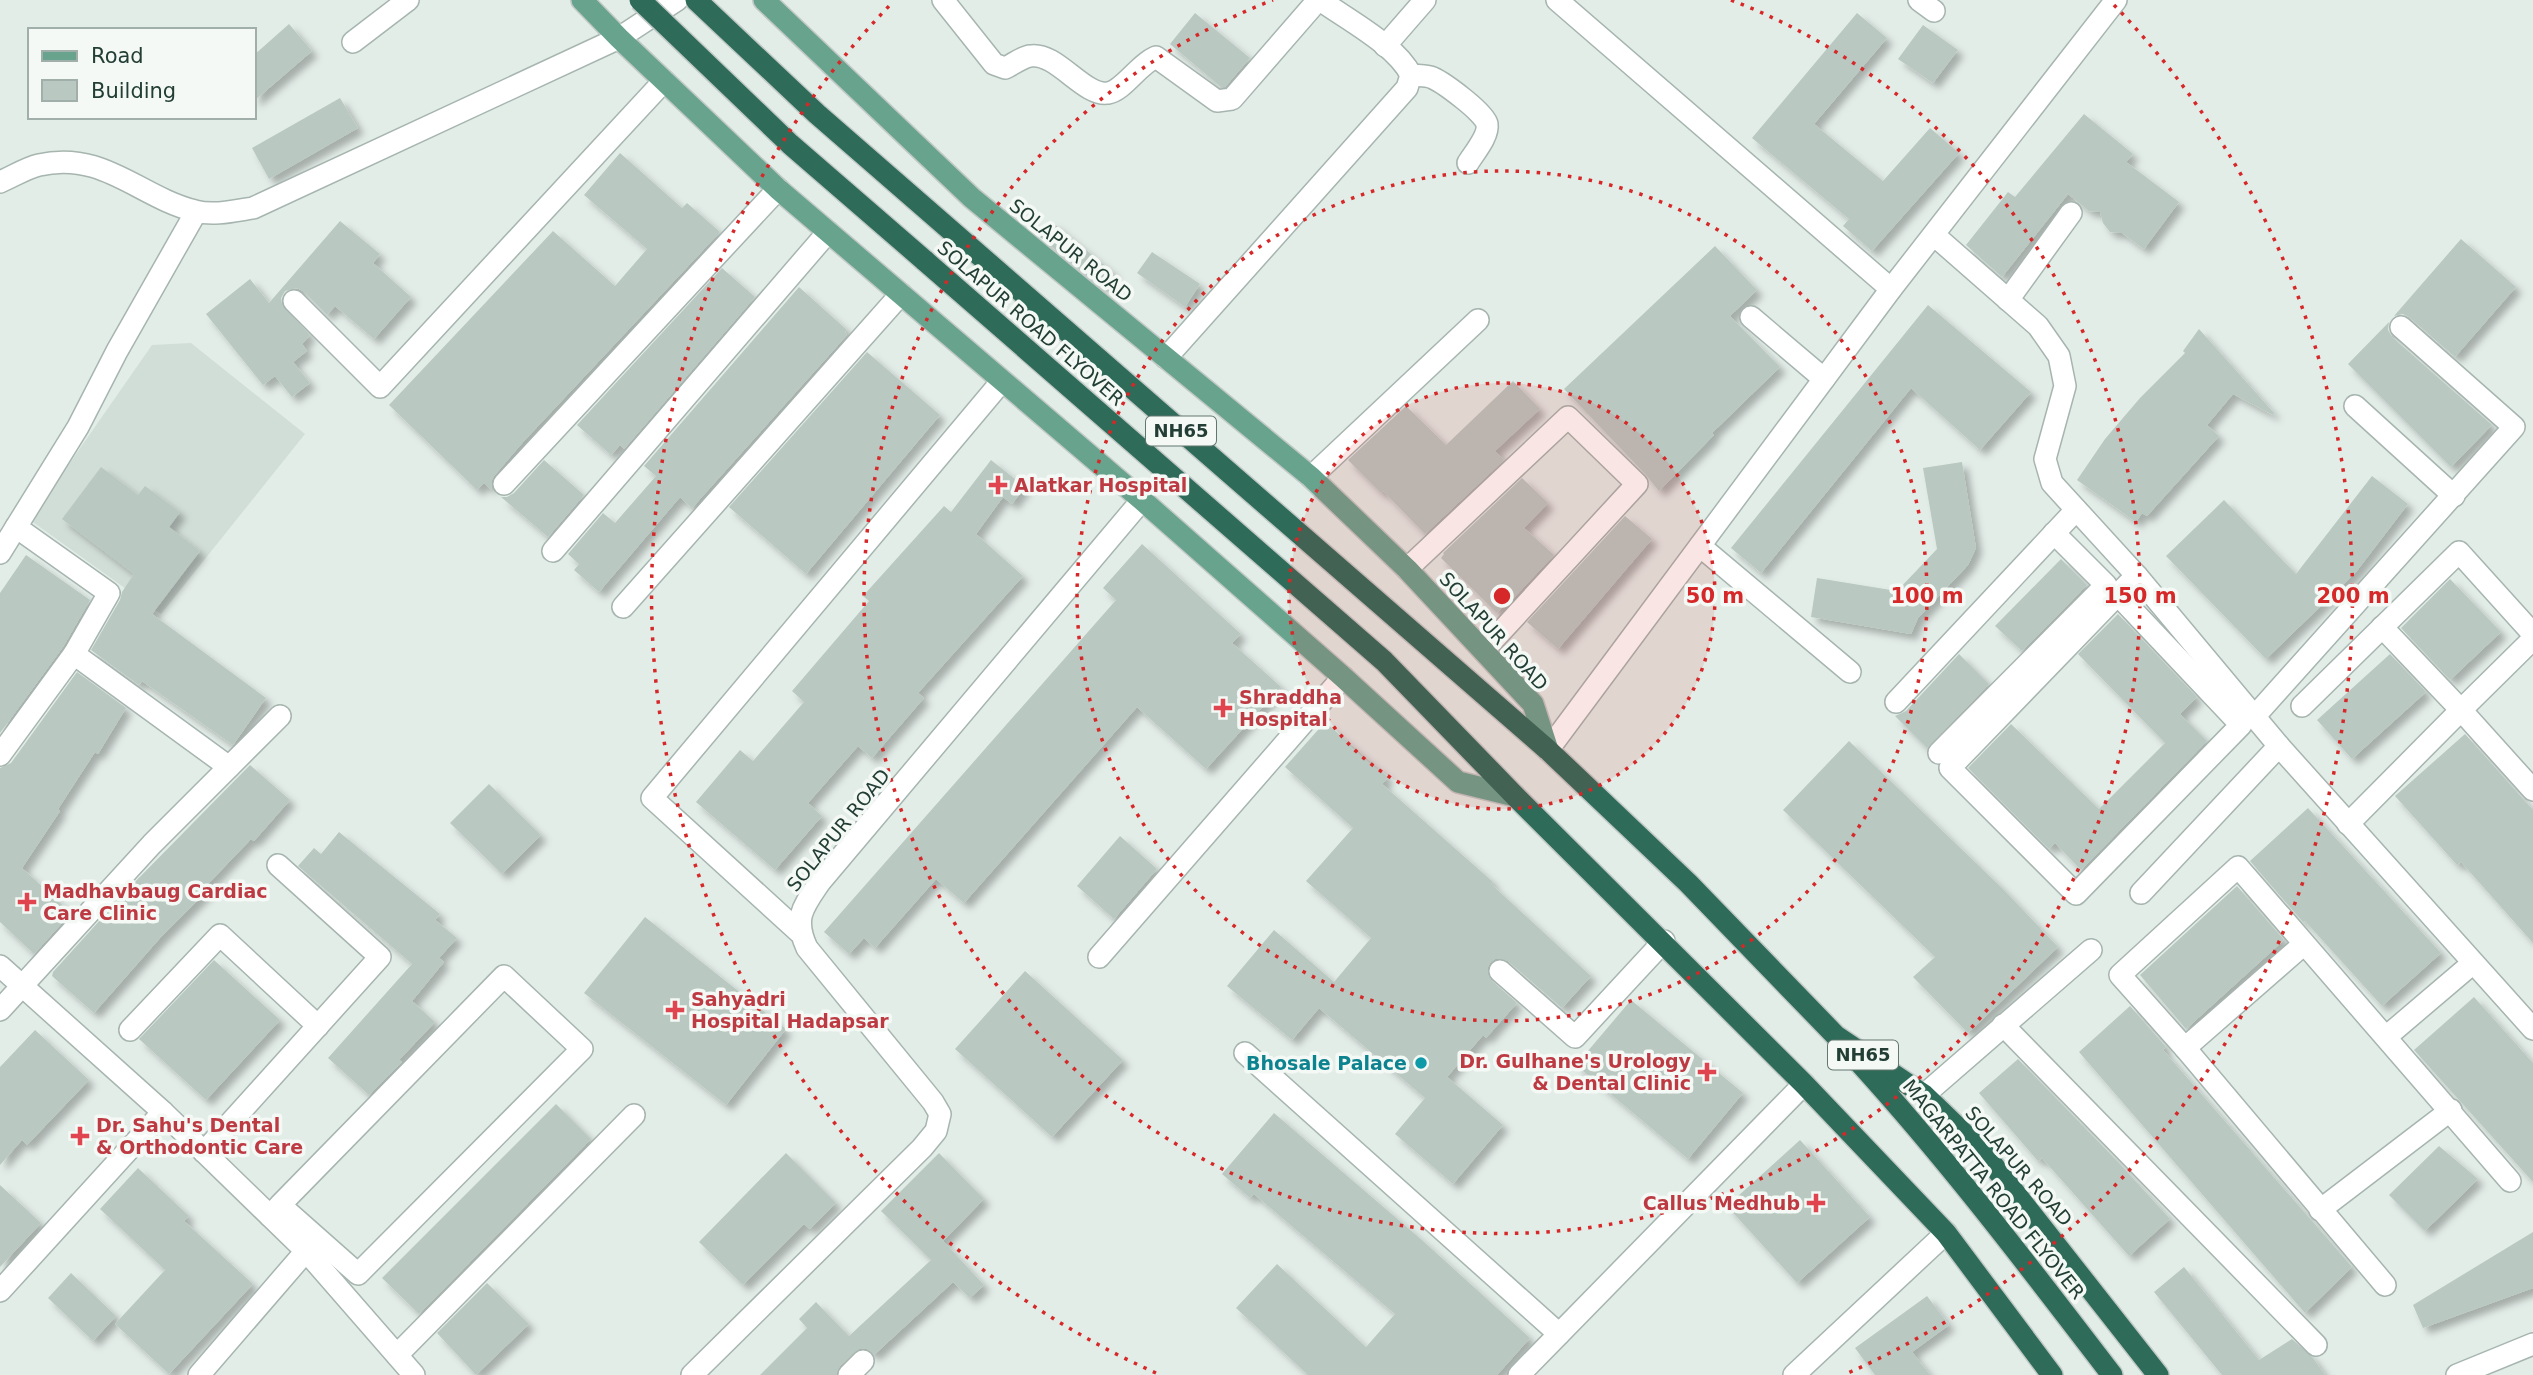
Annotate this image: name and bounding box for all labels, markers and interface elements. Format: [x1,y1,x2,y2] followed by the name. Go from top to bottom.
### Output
[28,28,256,119] legend
[91,44,144,68] text: Road
[91,79,176,103] text: Building
[1005,194,1137,306] street label: SOLAPUR ROAD
[933,236,1129,410] street label: SOLAPUR ROAD FLYOVER
[1146,416,1216,446] road number: NH65
[1014,474,1187,496] place label: Alatkar Hospital
[988,475,1008,495] marker: Alatkar Hospital
[1435,567,1553,695] street label: SOLAPUR ROAD
[1490,584,1514,608] centre of rings
[1686,584,1744,608] text: 50 m
[1890,584,1964,608] text: 100 m
[2103,584,2177,608] text: 150 m
[2316,584,2390,608] text: 200 m
[1239,686,1342,730] place label: Shraddha Hospital
[1213,698,1233,718] marker: Shraddha Hospital
[782,764,894,896] street label: SOLAPUR ROAD
[43,880,268,924] place label: Madhavbaug Cardiac Care Clinic
[17,892,37,912] marker: Madhavbaug Cardiac Care Clinic
[691,988,889,1032] place label: Sahyadri Hospital Hadapsar
[665,1000,685,1020] marker: Sahyadri Hospital Hadapsar
[1828,1040,1898,1070] road number: NH65
[1459,1050,1692,1094] place label: Dr. Gulhane's Urology & Dental Clinic
[1246,1052,1407,1074] place label: Bhosale Palace
[1413,1055,1429,1071] marker: Bhosale Palace
[1697,1062,1717,1082] marker: Dr. Gulhane's Urology & Dental Clinic
[1899,1075,2089,1303] street label: MAGARPATTA ROAD FLYOVER
[1961,1102,2077,1230] street label: SOLAPUR ROAD
[96,1114,303,1158] place label: Dr. Sahu's Dental & Orthodontic Care
[70,1126,90,1146] marker: Dr. Sahu's Dental & Orthodontic Care
[1643,1192,1800,1214] place label: Callus Medhub
[1806,1193,1826,1213] marker: Callus Medhub

